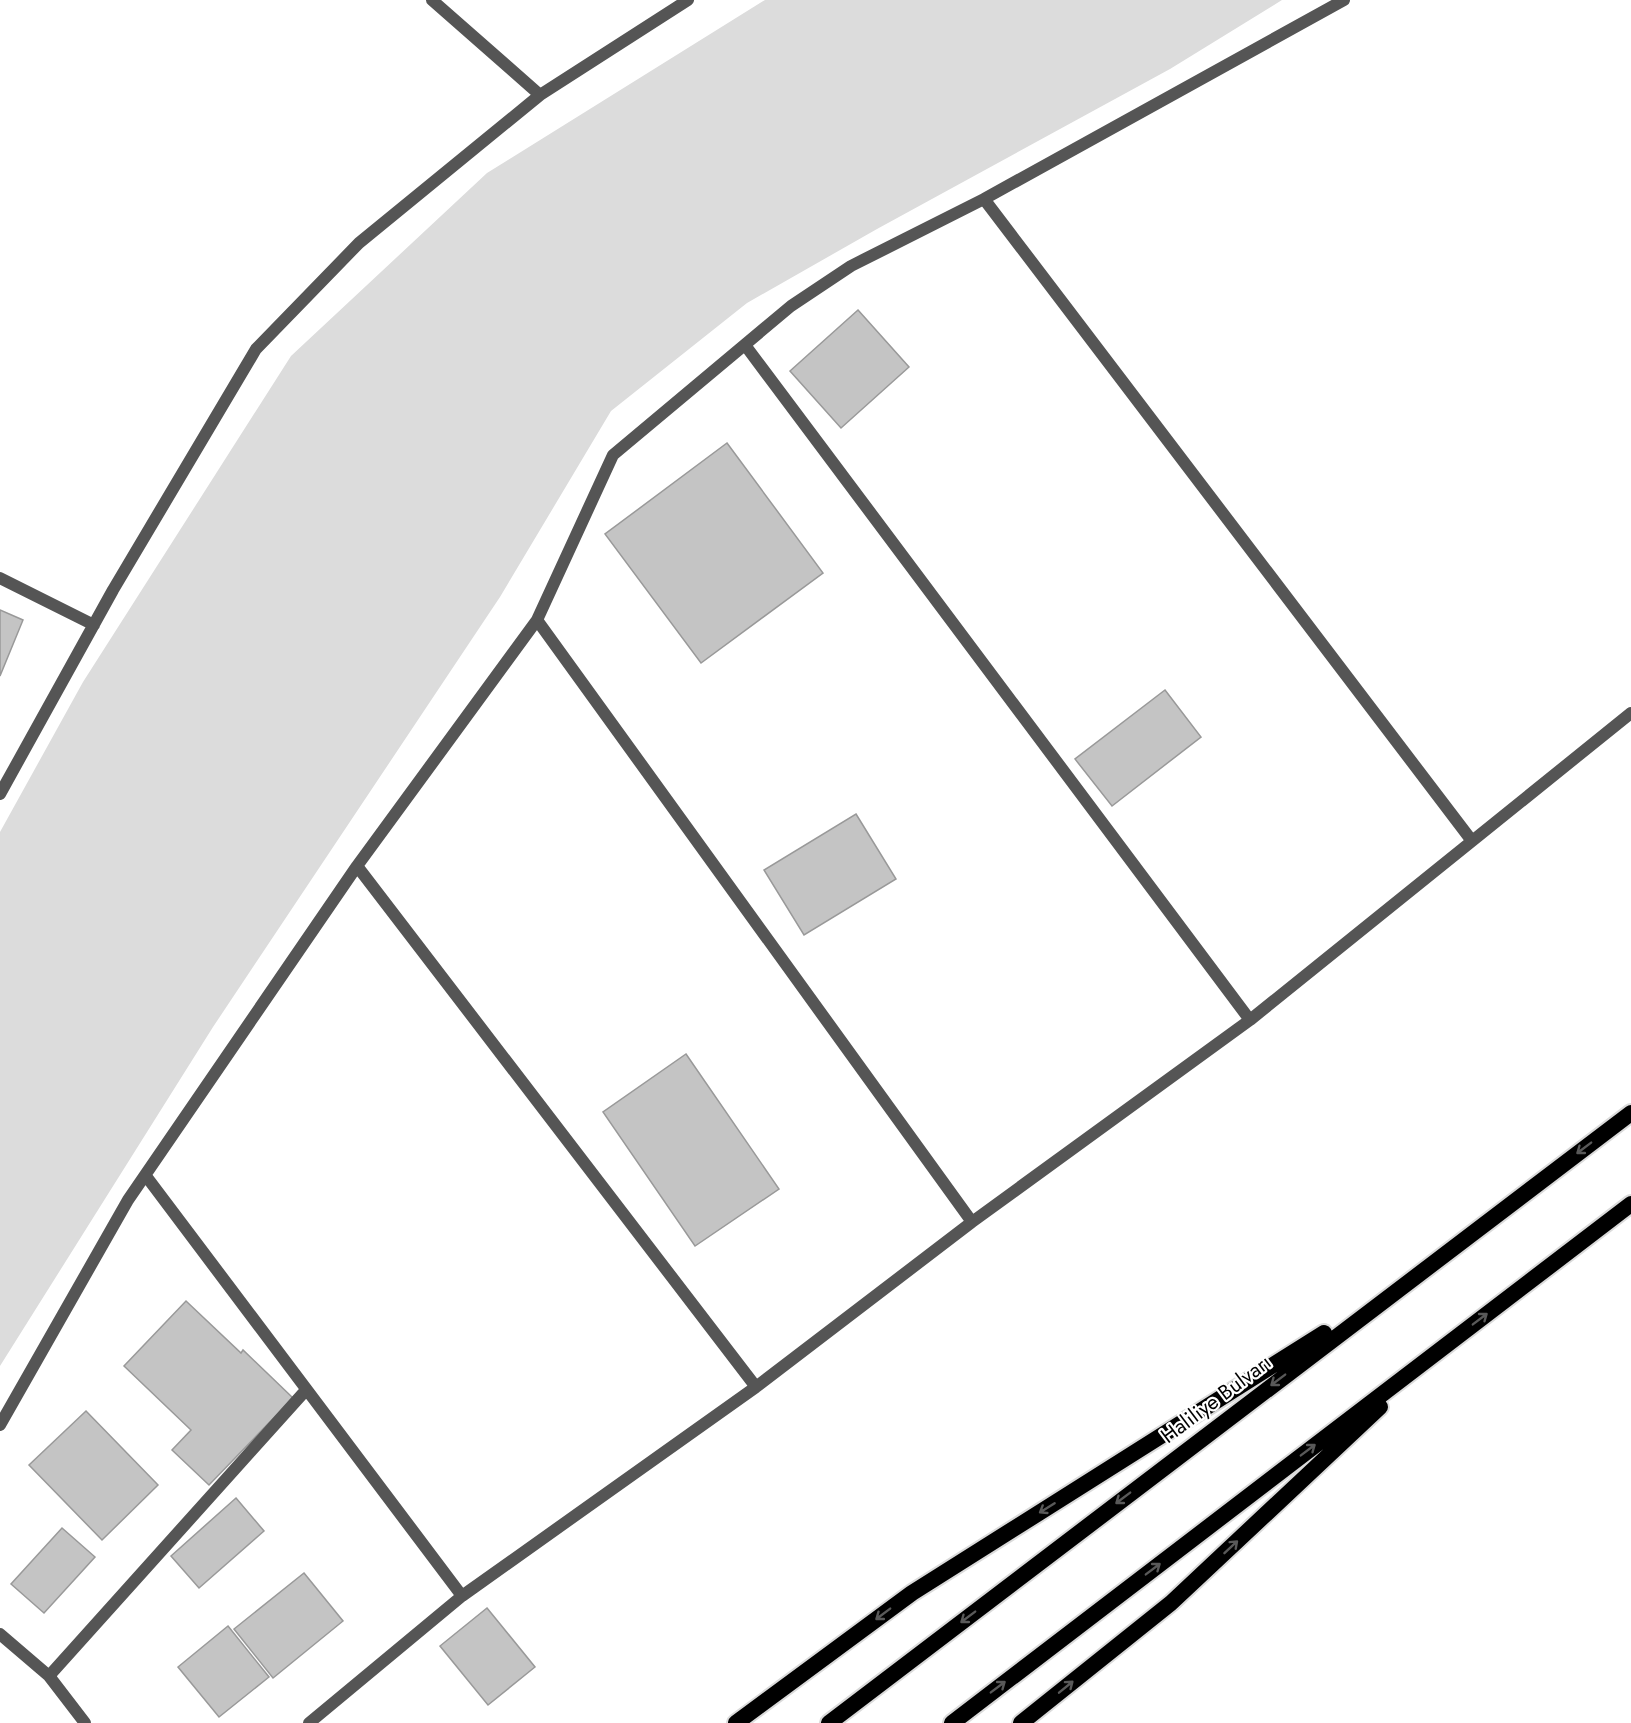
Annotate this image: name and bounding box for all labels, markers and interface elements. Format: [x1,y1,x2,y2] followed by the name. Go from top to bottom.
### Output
[1577,1142,1593,1154] one-way arrow
[1471,1313,1487,1325] one-way arrow
[1155,1348,1277,1450] street label: Haliliye Bulvarı
[1271,1374,1287,1387] one-way arrow
[1300,1444,1316,1457] one-way arrow
[1116,1492,1132,1505] one-way arrow
[1039,1502,1055,1514] one-way arrow
[1223,1540,1238,1554] one-way arrow
[1145,1562,1161,1575] one-way arrow
[876,1608,892,1620] one-way arrow
[961,1610,977,1623] one-way arrow
[1058,1680,1074,1693] one-way arrow
[990,1681,1006,1694] one-way arrow

